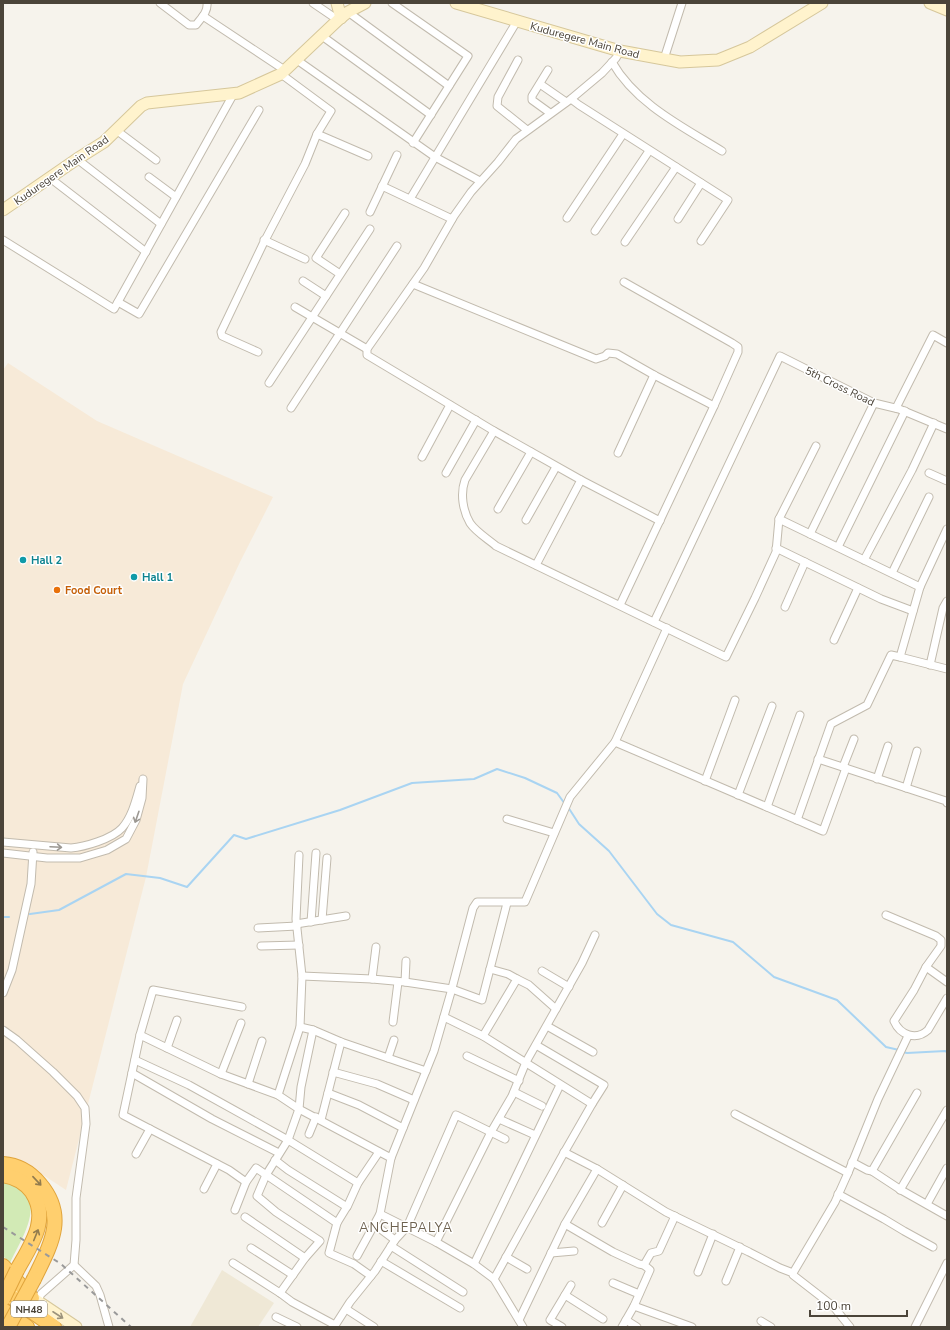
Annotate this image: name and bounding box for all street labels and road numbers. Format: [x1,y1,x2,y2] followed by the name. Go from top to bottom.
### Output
[529,19,641,62] street label: Kuduregere Main Road
[11,132,112,209] street label: Kuduregere Main Road
[802,363,877,410] street label: 5th Cross Road
[11,1301,47,1317] road number: NH48

